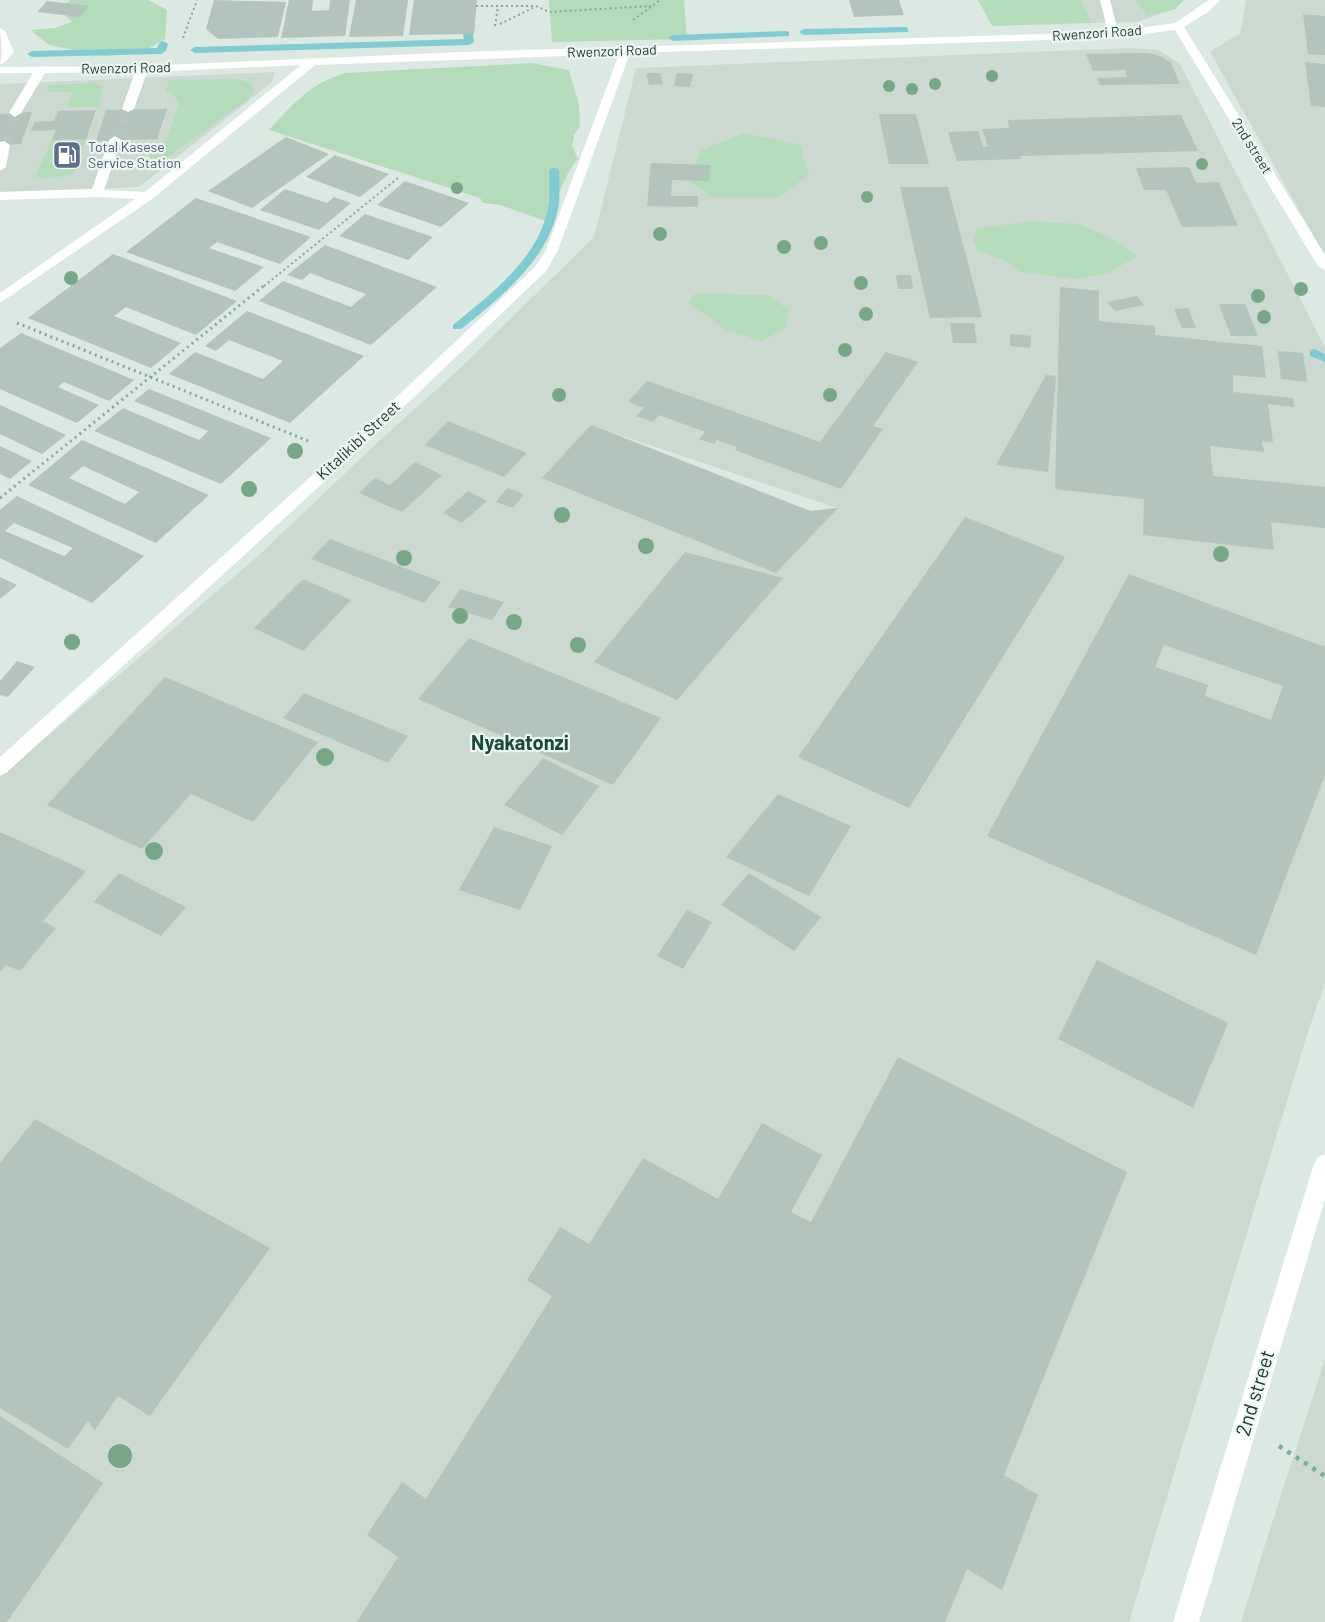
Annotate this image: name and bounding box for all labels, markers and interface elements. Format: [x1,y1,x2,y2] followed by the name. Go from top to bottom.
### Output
[1052,21,1142,44] street label: Rwenzori Road
[567,40,657,61] street label: Rwenzori Road
[81,58,171,77] street label: Rwenzori Road
[1229,115,1276,177] street label: 2nd street
[88,138,181,171] place label: Total Kasese Service Station
[51,139,83,171] fuel station icon: Total Kasese Service Station
[312,396,403,483] street label: Kitalikibi Street
[471,730,569,754] district label: Nyakatonzi
[1230,1347,1279,1439] street label: 2nd street

